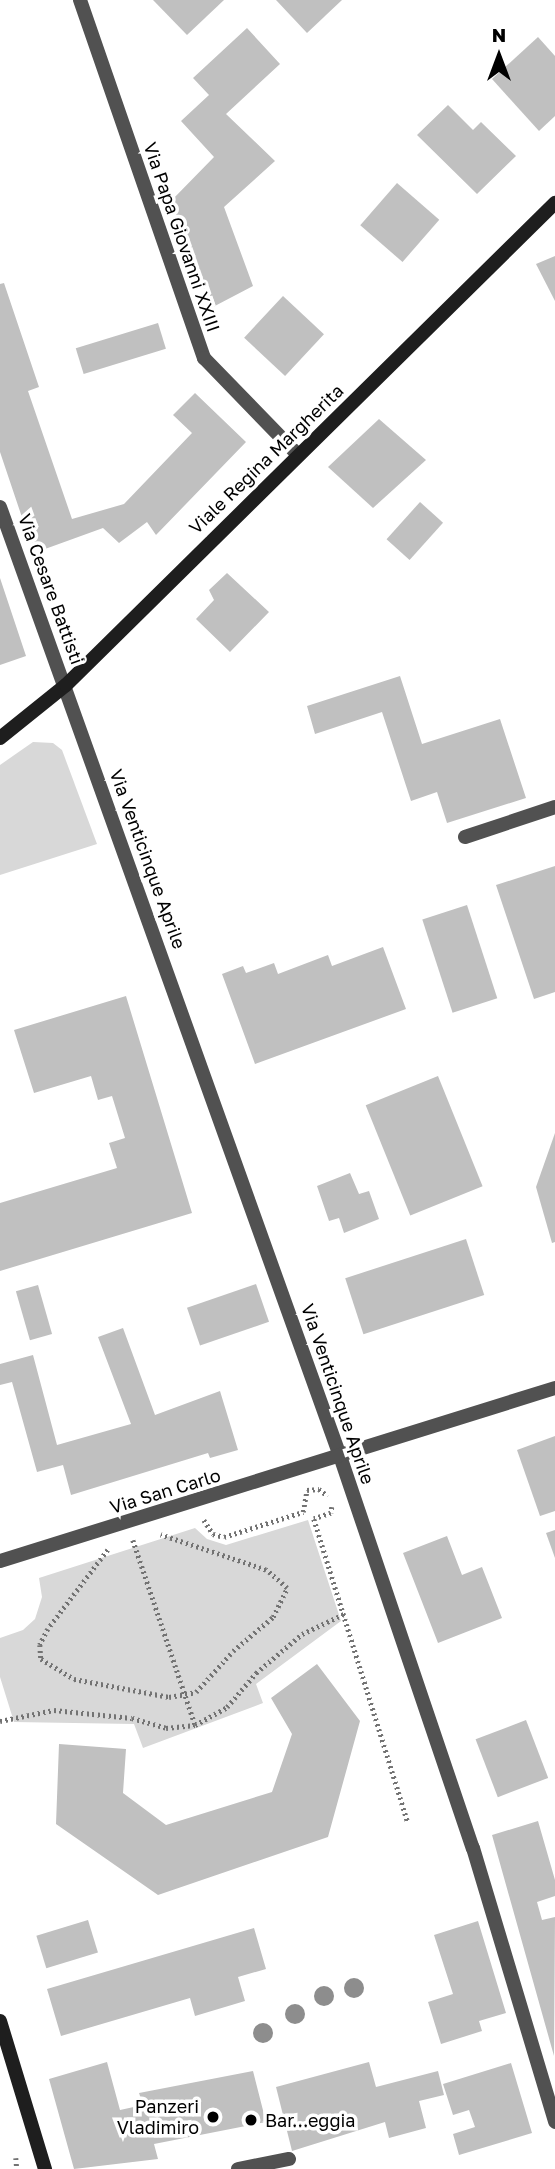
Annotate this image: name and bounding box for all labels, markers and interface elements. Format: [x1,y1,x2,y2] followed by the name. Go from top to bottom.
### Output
[464,21,534,91] north arrow
[492,23,506,46] text: N
[139,139,225,335] street label: Via Papa Giovanni XXIII
[184,380,348,538] street label: Viale Regina Margherita
[14,511,88,667] street label: Via Cesare Battisti
[105,766,191,952] street label: Via Venticinque Aprile
[297,1301,379,1487] street label: Via Venticinque Aprile
[107,1464,223,1518] street label: Via San Carlo
[117,2096,199,2138] place label: Panzeri Vladimiro
[205,2109,221,2125] marker: Panzeri Vladimiro
[265,2109,356,2131] place label: Bar...eggia
[243,2112,259,2128] marker: Bar...eggia

